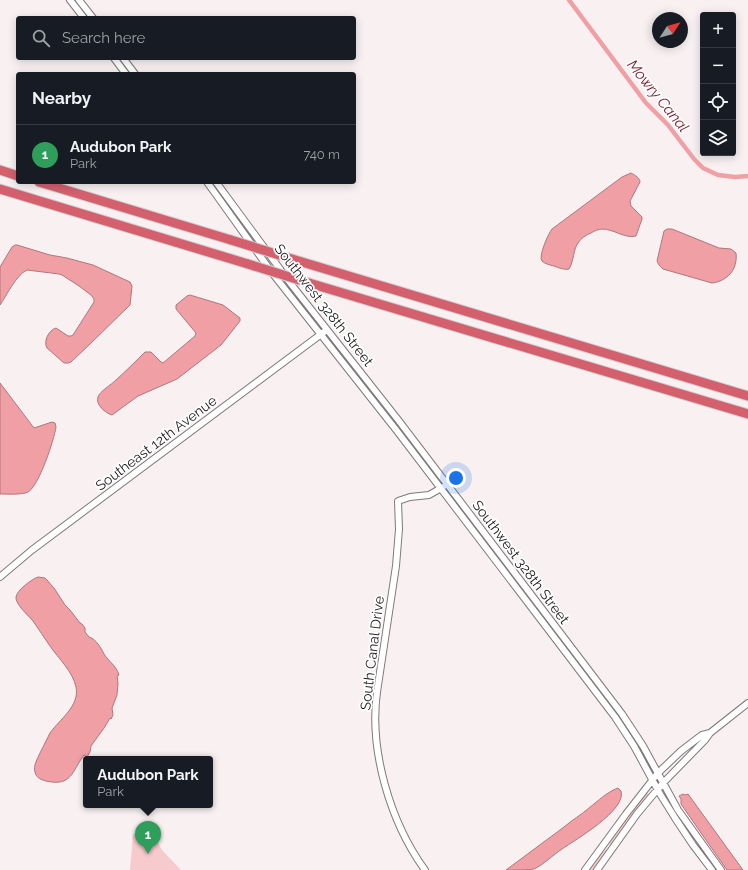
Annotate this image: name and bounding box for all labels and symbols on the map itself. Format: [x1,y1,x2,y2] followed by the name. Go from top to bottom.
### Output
[652,12,688,48] north arrow
[623,56,693,136] water label: Mowry Canal
[271,241,377,369] street label: Southwest 328th Street
[92,392,220,494] street label: Southeast 12th Avenue
[446,468,466,488] your location
[469,497,573,627] street label: Southwest 328th Street
[357,595,387,711] street label: South Canal Drive
[135,821,161,854] pin: 1

